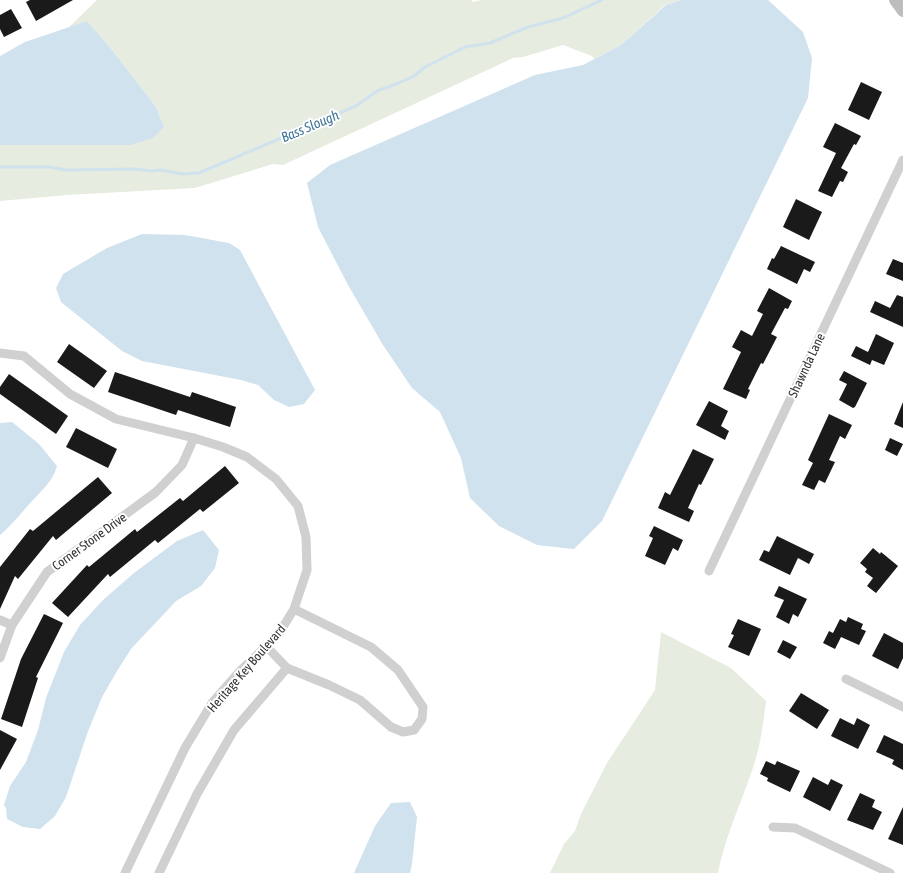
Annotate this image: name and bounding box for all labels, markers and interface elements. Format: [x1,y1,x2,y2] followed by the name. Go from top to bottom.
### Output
[279,107,341,145] water label: Bass Slough
[785,331,828,400] street label: Shawnda Lane
[49,509,129,573] street label: Corner Stone Drive
[204,622,288,715] street label: Heritage Key Boulevard

